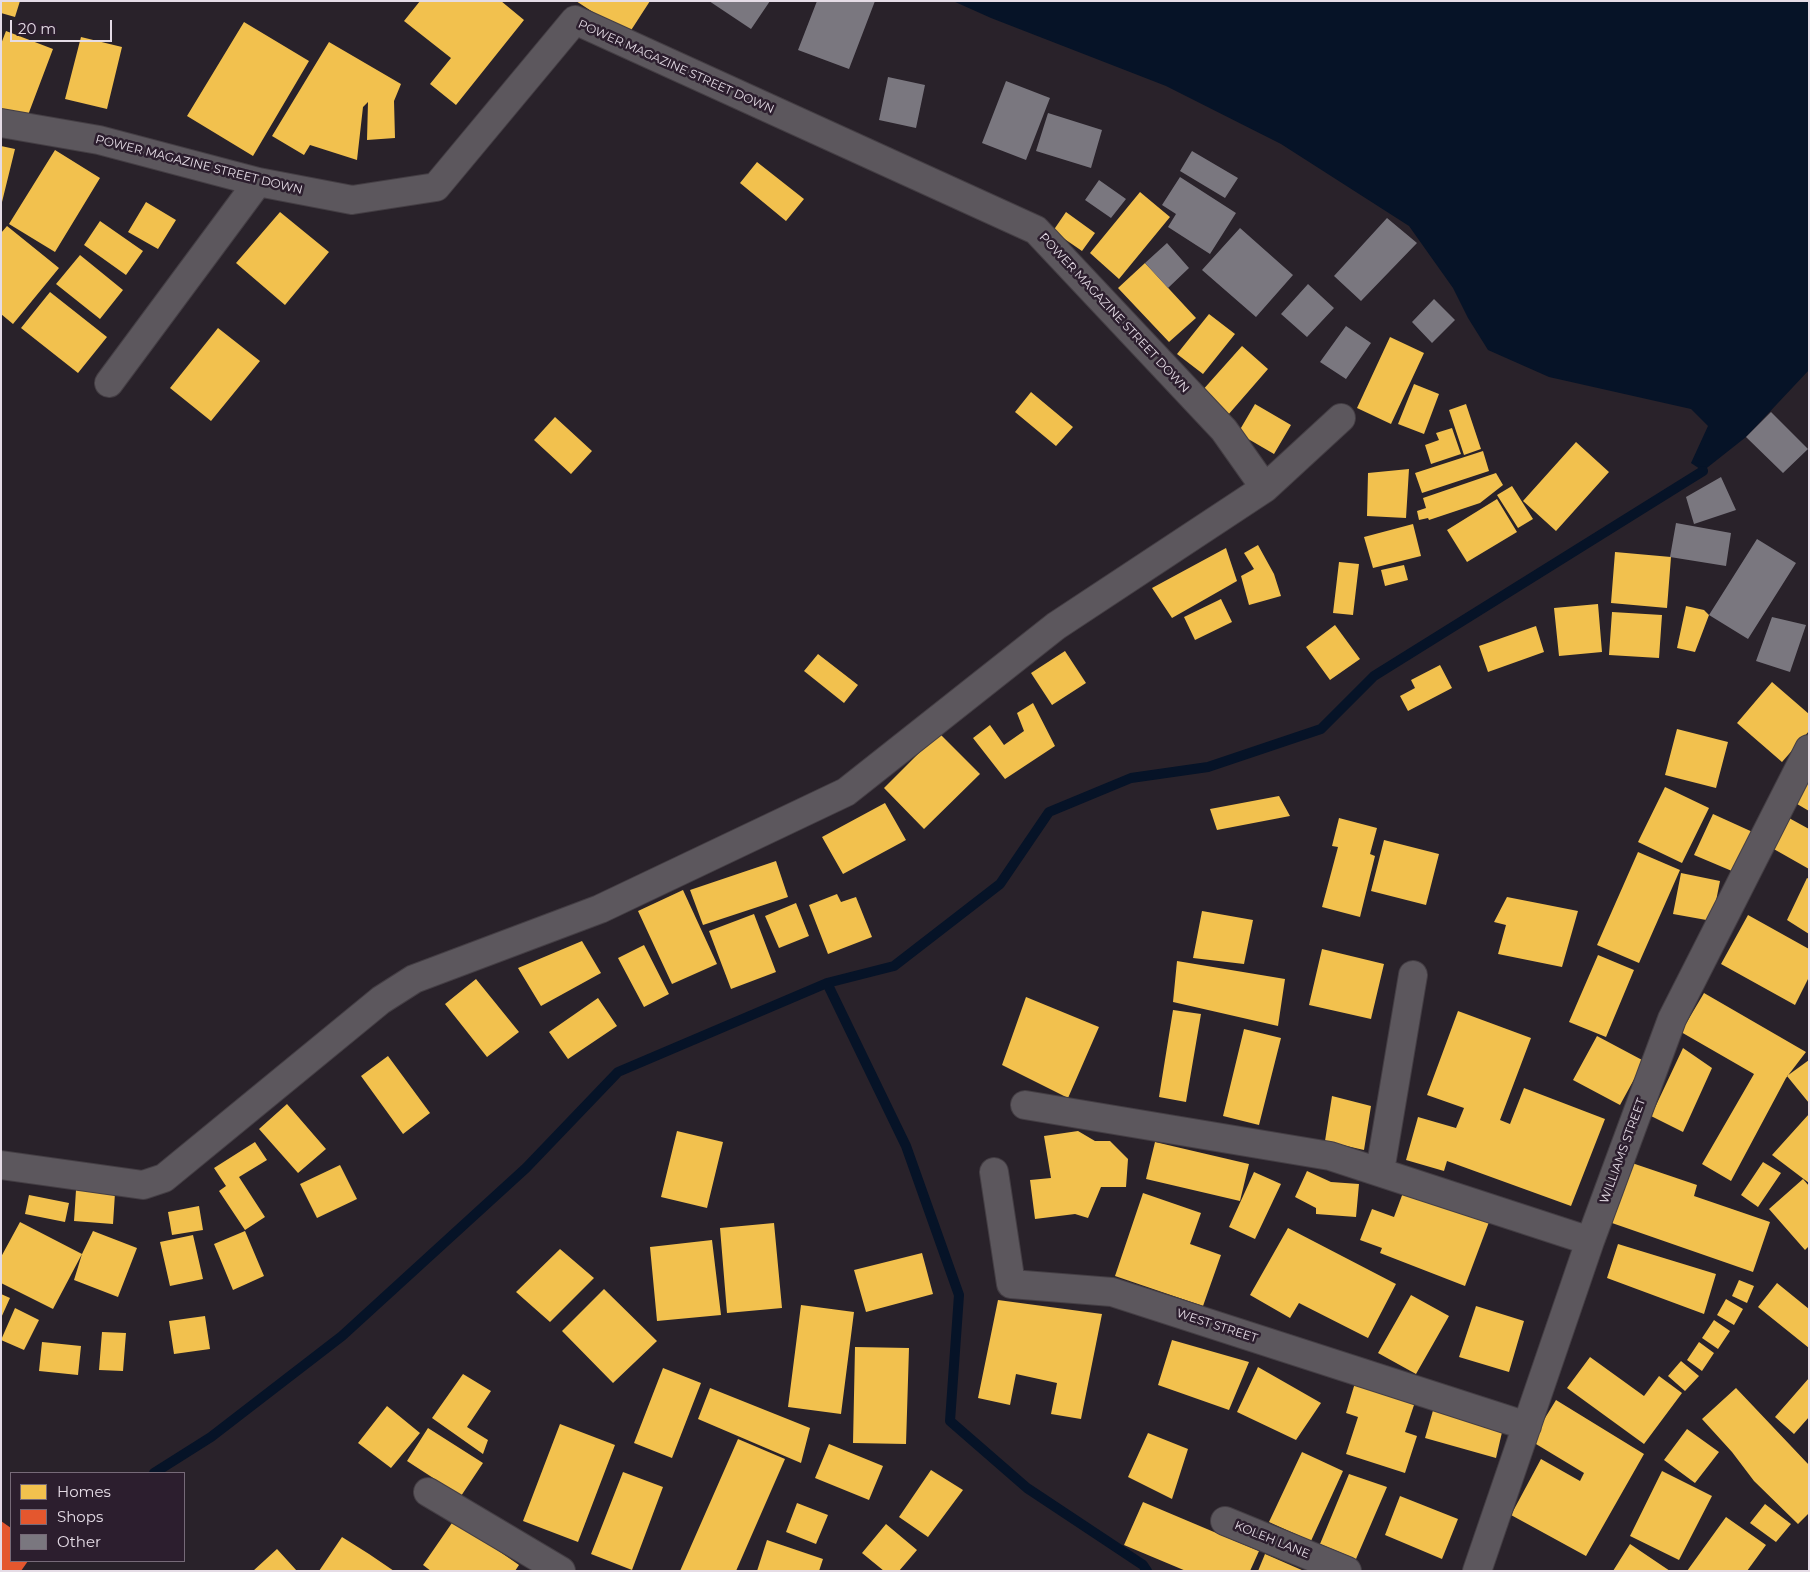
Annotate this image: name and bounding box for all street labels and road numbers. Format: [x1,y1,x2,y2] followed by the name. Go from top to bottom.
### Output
[576,17,776,117] street label: POWER MAGAZINE STREET DOWN
[94,132,304,198] street label: POWER MAGAZINE STREET DOWN
[1036,230,1192,396] street label: POWER MAGAZINE STREET DOWN
[1597,1096,1649,1206] street label: WILLIAMS STREET
[1175,1306,1259,1346] street label: WEST STREET
[1232,1518,1312,1562] street label: KOLEH LANE

